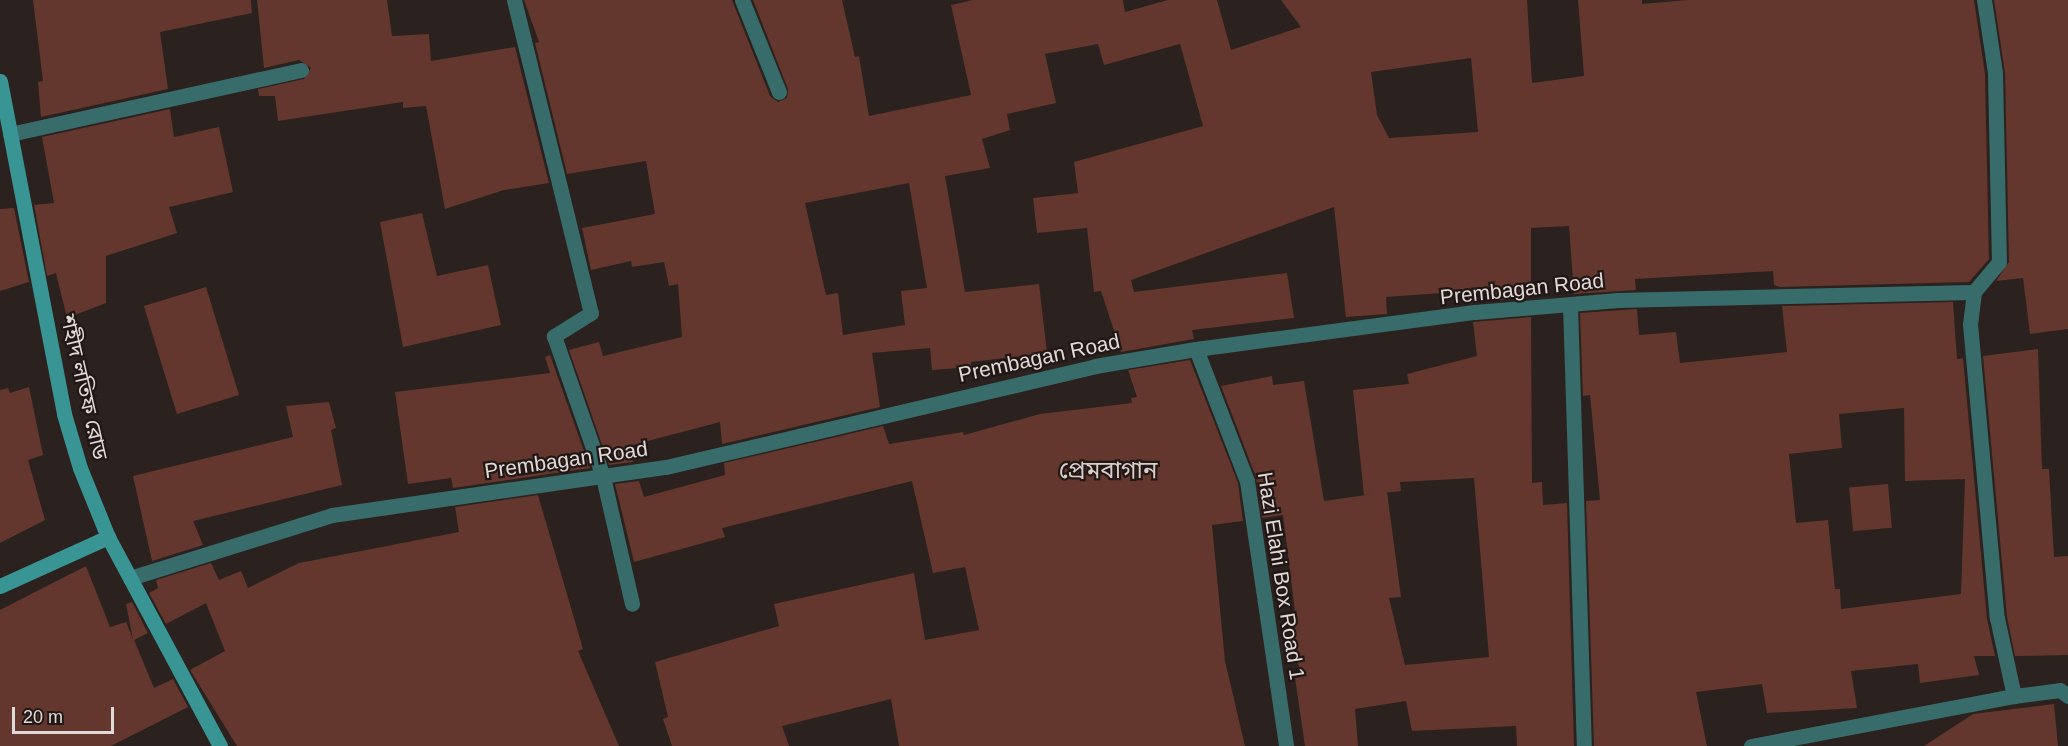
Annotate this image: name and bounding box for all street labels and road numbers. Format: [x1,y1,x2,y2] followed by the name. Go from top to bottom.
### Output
[1439,268,1605,310] street label: Prembagan Road
[55,312,113,462] street label: শহীদ লতিফ রোড
[956,329,1122,387] street label: Prembagan Road
[483,436,649,484] street label: Prembagan Road
[1252,470,1310,682] street label: Hazi Elahi Box Road 1

